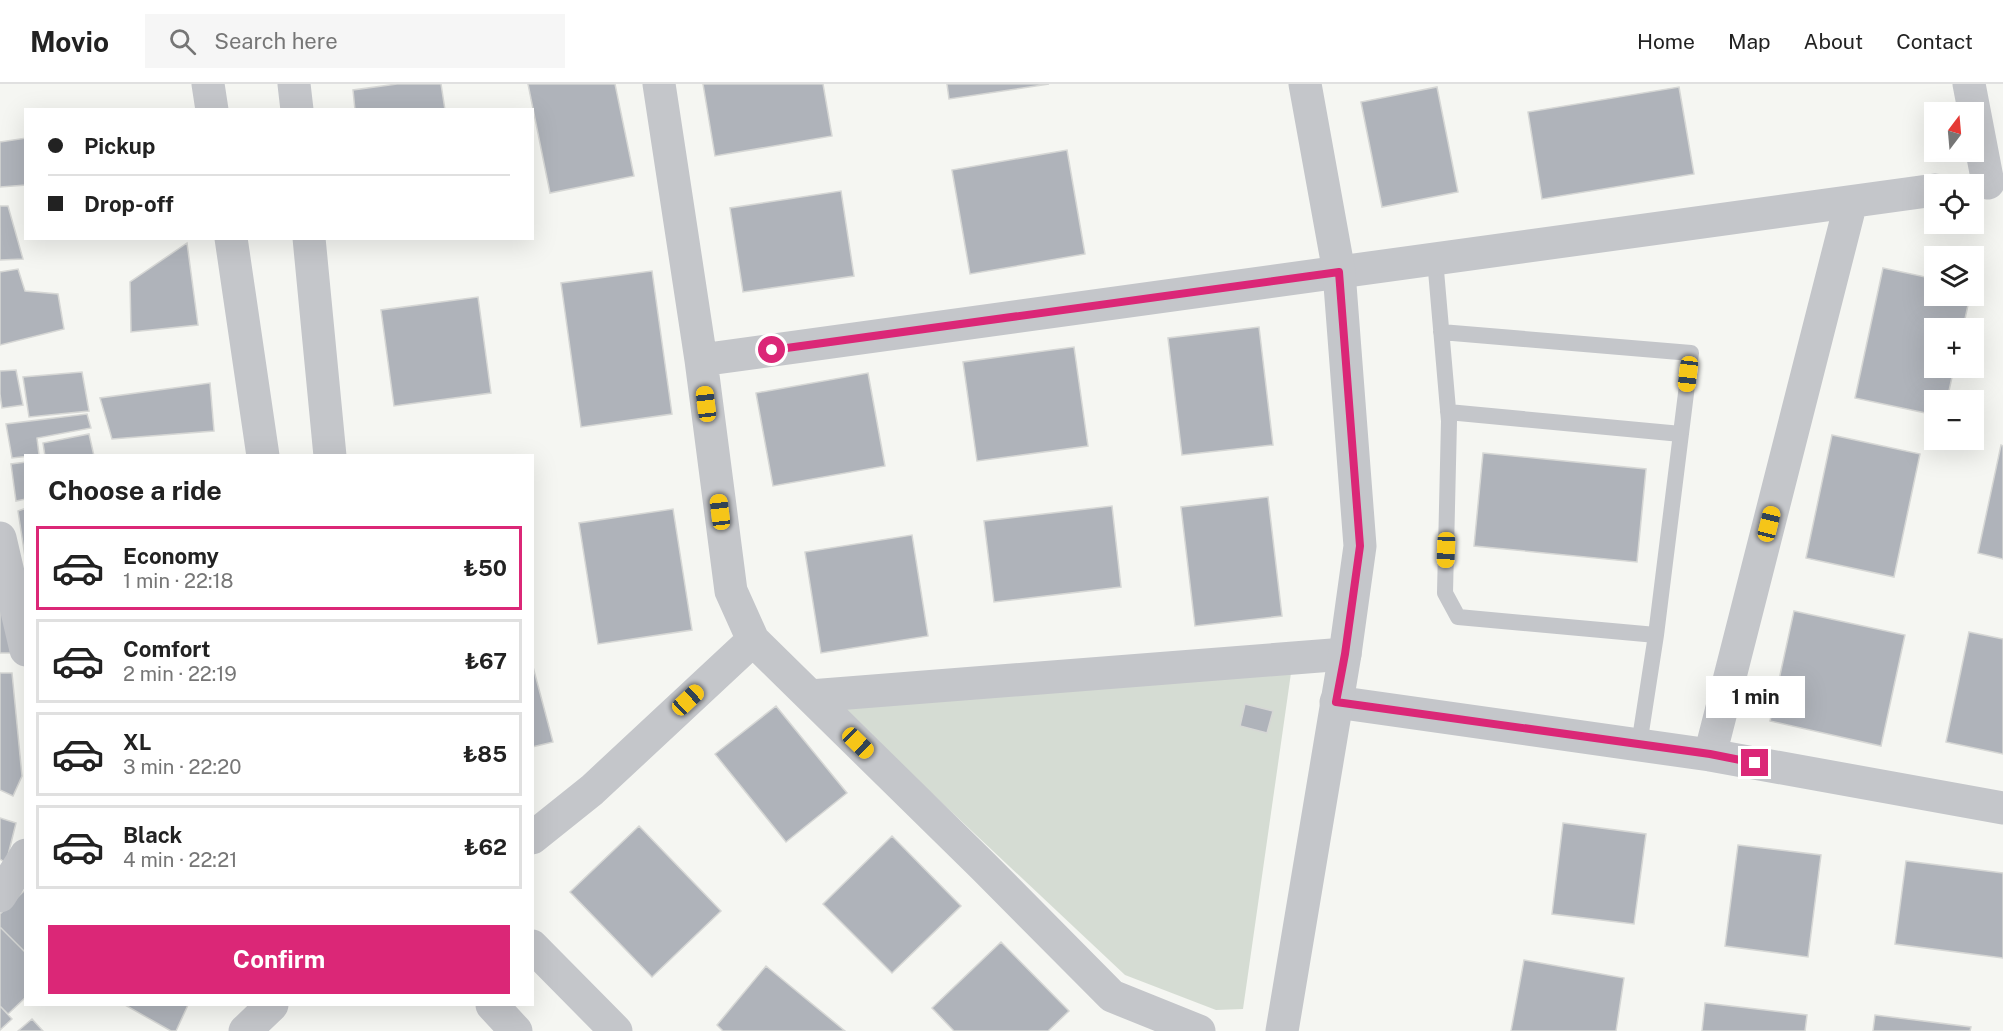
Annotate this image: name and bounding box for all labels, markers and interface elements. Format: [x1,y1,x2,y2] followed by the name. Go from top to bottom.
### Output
[145,14,565,68] search box
[30,25,109,58] text: Movio
[166,25,199,58] icon: search
[214,28,338,54] text: Search here
[1637,29,1695,54] text: Home
[1728,29,1771,54] text: Map
[1804,29,1863,54] text: About
[1896,29,1973,54] text: Contact
[1924,102,1984,162] north arrow
[1924,102,1984,450] map controls
[84,133,155,159] text: Pickup
[1924,174,1984,234] button: locate
[84,191,174,217] text: Drop-off
[1924,246,1984,306] button: layers
[1924,318,1984,378] button: +
[758,336,785,363] route start
[1677,355,1699,393] car
[695,385,717,423] car
[1924,390,1984,450] button: −
[48,474,222,506] text: Choose a ride
[709,493,731,531] car
[1756,504,1782,544] car
[1436,532,1456,568] car
[51,541,105,595] icon: car
[123,543,219,569] text: Economy
[464,555,507,581] text: ₺50
[123,569,234,593] text: 1 min · 22:18
[51,634,105,688] icon: car
[123,636,210,662] text: Comfort
[465,648,507,674] text: ₺67
[123,662,237,686] text: 2 min · 22:19
[1706,676,1804,718] callout: 1 min
[669,681,707,719] car
[1731,685,1780,709] text: 1 min
[839,724,877,762] car
[51,727,105,781] icon: car
[123,729,151,755] text: XL
[463,741,507,767] text: ₺85
[1741,749,1768,776] route end
[123,755,241,779] text: 3 min · 22:20
[51,820,105,874] icon: car
[123,822,182,848] text: Black
[464,834,507,860] text: ₺62
[123,848,237,872] text: 4 min · 22:21
[48,925,510,994] button: Confirm

